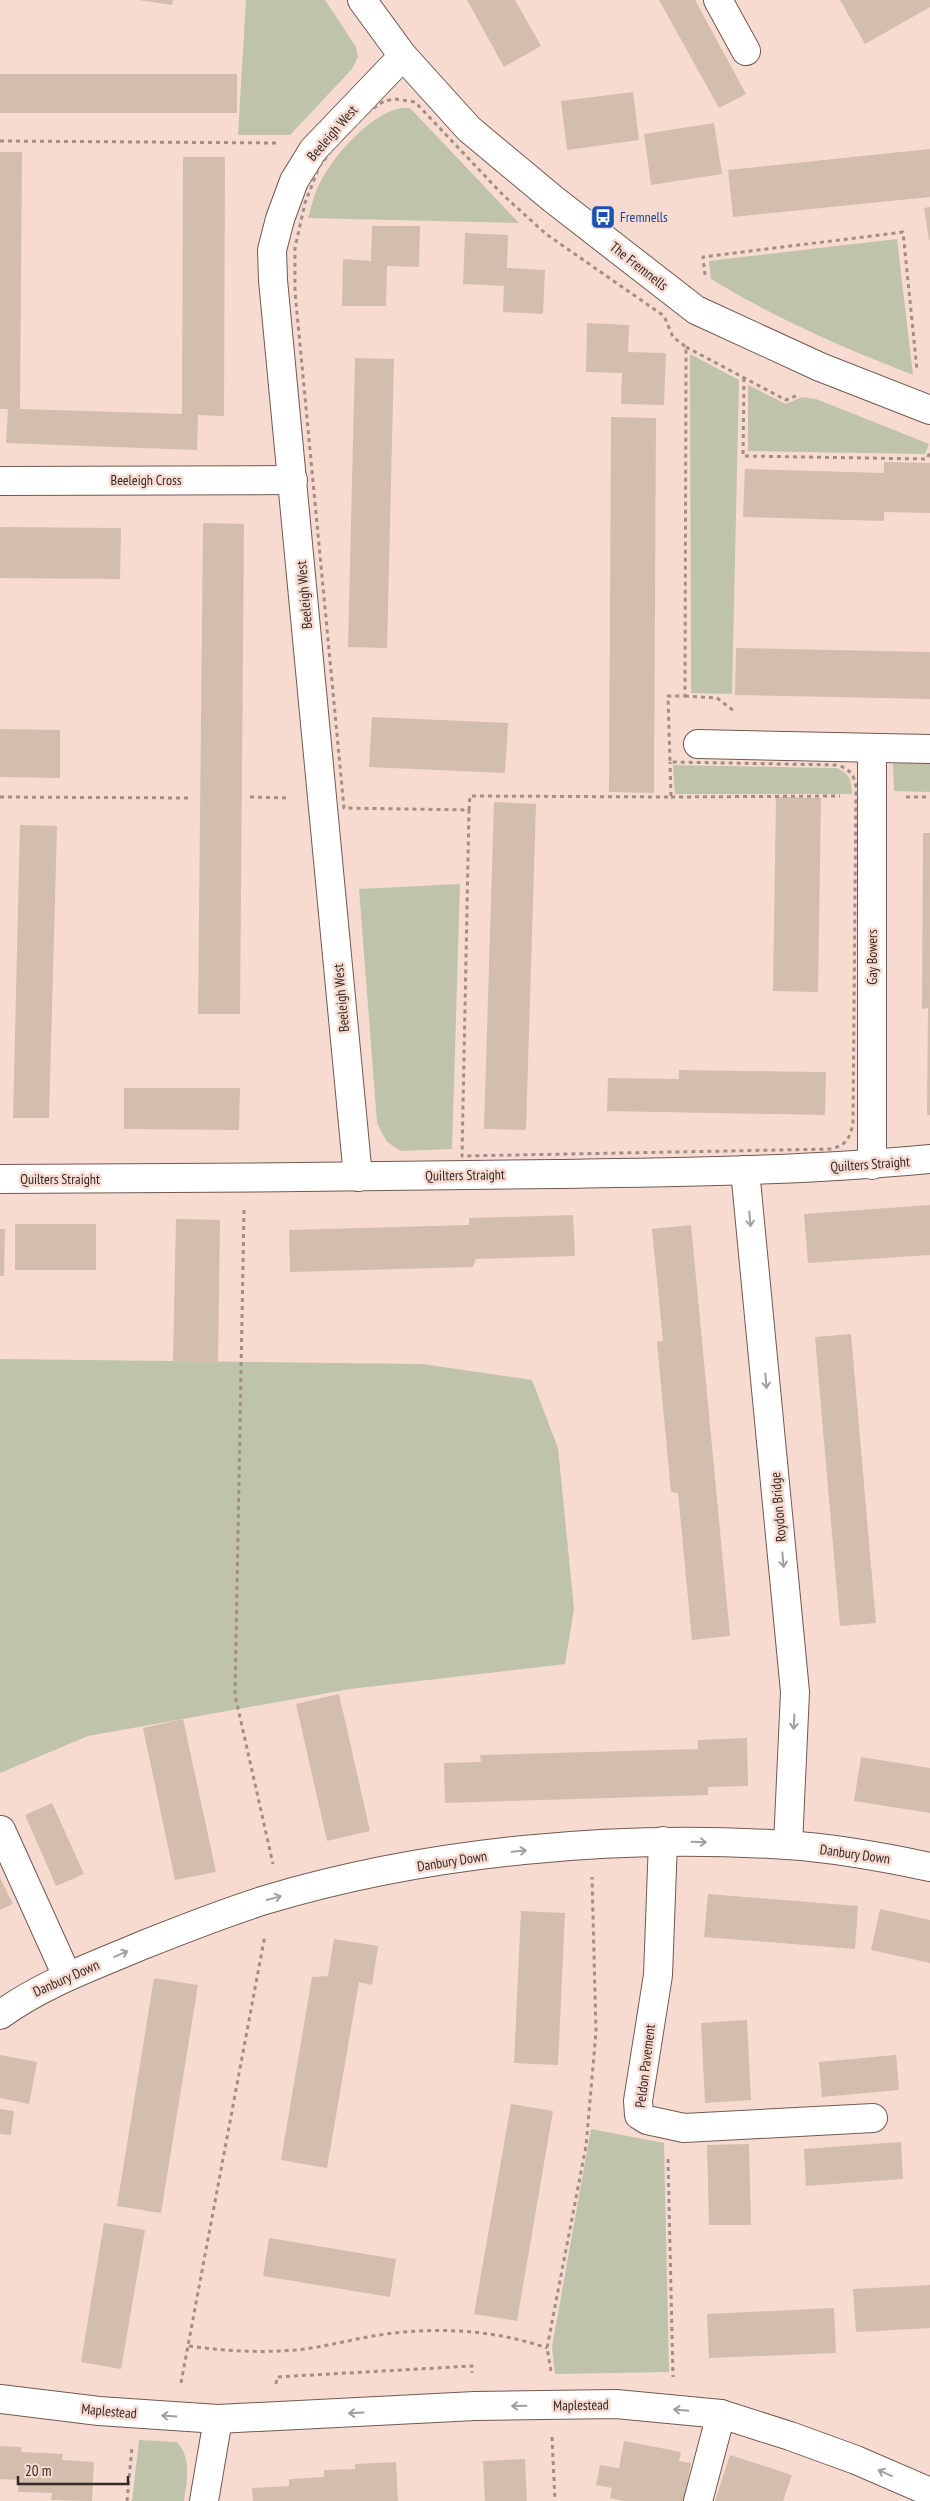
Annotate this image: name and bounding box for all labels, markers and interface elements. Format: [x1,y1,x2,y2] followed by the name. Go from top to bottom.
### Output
[303,101,361,165] street label: Beeleigh West
[590,204,616,230] bus stop icon: Fremnells
[620,208,668,226] place label: Fremnells
[606,238,672,294] street label: The Fremnells
[111,471,182,489] street label: Beeleigh Cross
[292,560,316,630] street label: Beeleigh West
[863,929,881,985] street label: Gay Bowers
[329,963,353,1033] street label: Beeleigh West
[830,1152,910,1176] street label: Quilters Straight
[425,1165,505,1185] street label: Quilters Straight
[20,1170,100,1188] street label: Quilters Straight
[745,1211,755,1227] one-way arrow
[761,1372,770,1388] one-way arrow
[766,1471,790,1543] street label: Roydon Bridge
[778,1552,788,1568] one-way arrow
[789,1713,799,1729] one-way arrow
[691,1838,707,1847] one-way arrow
[819,1840,891,1868] street label: Danbury Down
[416,1847,488,1875] street label: Danbury Down
[511,1847,527,1856] one-way arrow
[265,1893,281,1902] one-way arrow
[114,1949,129,1958] one-way arrow
[30,1955,102,2001] street label: Danbury Down
[631,2023,659,2109] street label: Peldon Pavement
[553,2396,609,2414] street label: Maplestead
[81,2400,137,2422] street label: Maplestead
[511,2401,527,2410] one-way arrow
[673,2406,689,2415] one-way arrow
[349,2408,365,2417] one-way arrow
[161,2411,177,2420] one-way arrow
[18,2454,128,2486] scale bar
[25,2461,51,2480] text: 20 m
[878,2467,893,2477] one-way arrow

